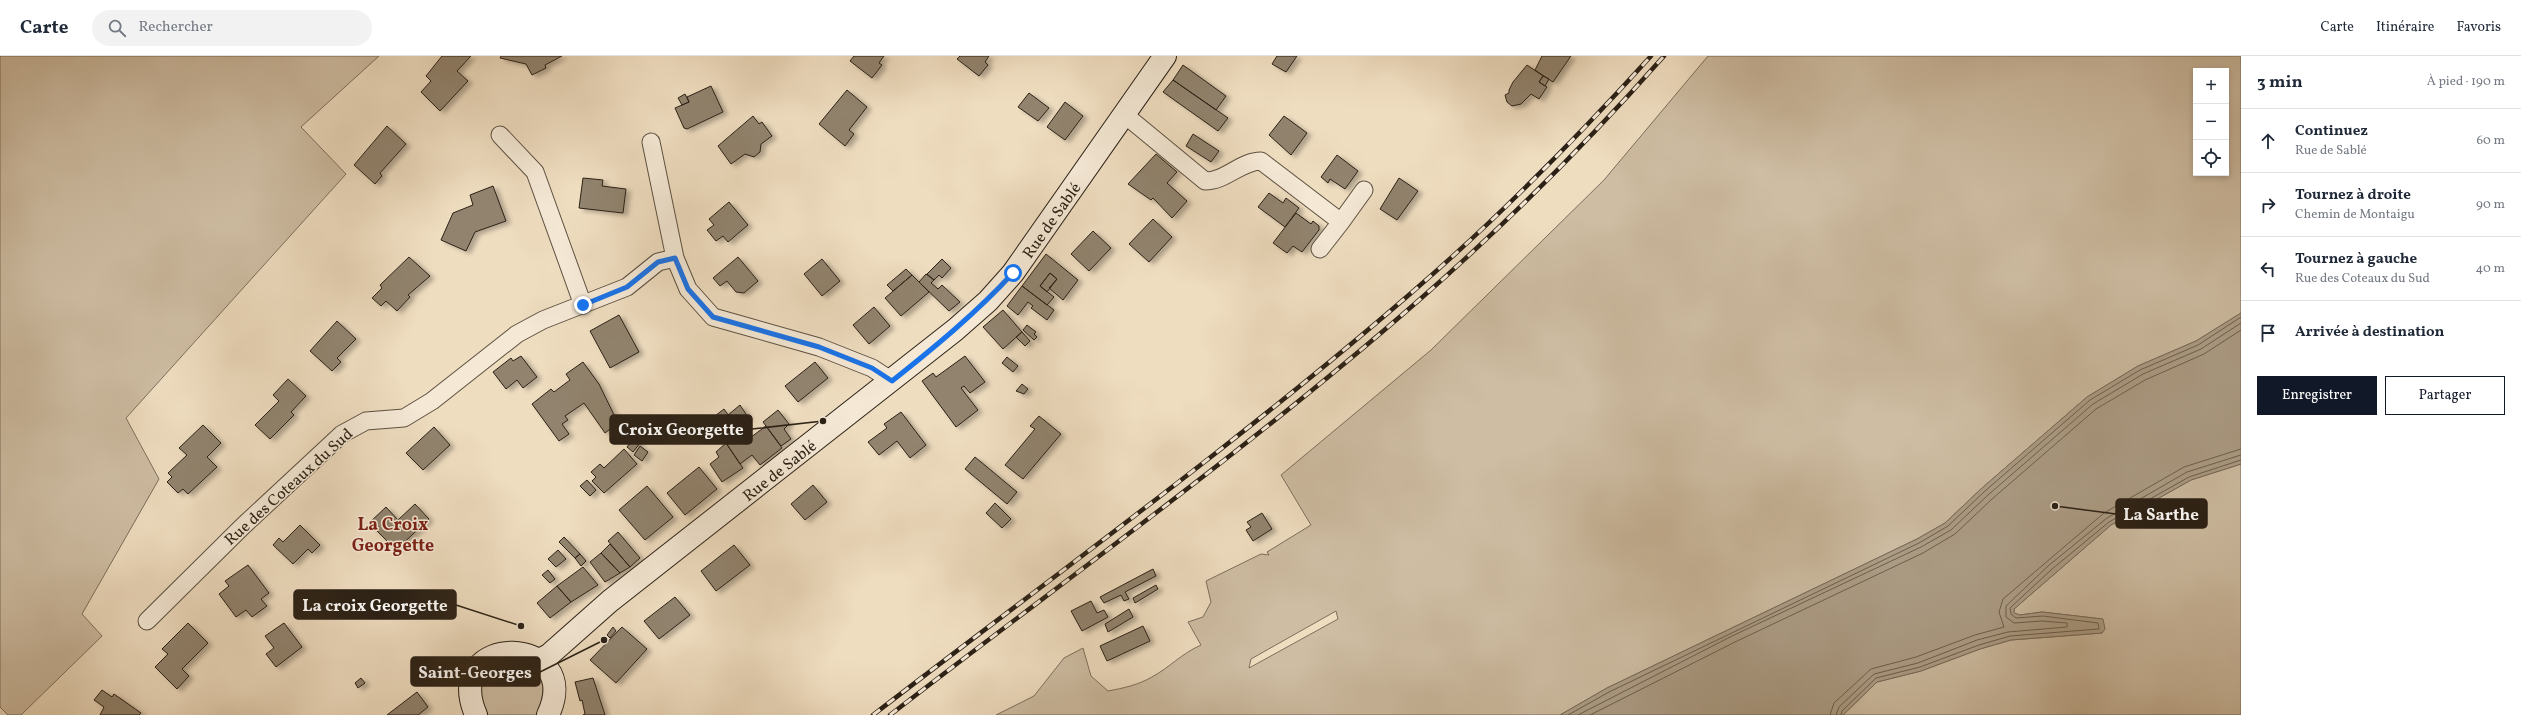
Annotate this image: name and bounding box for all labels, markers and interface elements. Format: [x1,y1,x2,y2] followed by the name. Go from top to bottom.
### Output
[92,10,372,46] search box
[20,15,68,41] text: Carte
[106,17,128,39] icon: search
[138,17,213,38] text: Rechercher
[2320,18,2354,37] text: Carte
[2376,18,2435,37] text: Itinéraire
[2457,18,2501,37] text: Favoris
[2193,68,2229,176] map controls
[2193,68,2229,104] button: +
[2257,71,2303,94] text: 3 min
[2427,73,2505,91] text: À pied · 190 m
[2193,104,2229,140] button: −
[2295,121,2368,142] text: Continuez
[2257,130,2279,152] icon: ahead
[2477,132,2505,150] text: 60 m
[2193,140,2229,176] button: locate
[2295,142,2367,160] text: Rue de Sablé
[1018,179,1087,264] street label: Rue de Sablé
[2295,185,2411,206] text: Tournez à droite
[2257,194,2279,216] icon: right
[2476,196,2505,214] text: 90 m
[2295,206,2415,224] text: Chemin de Montaigu
[2295,249,2417,270] text: Tournez à gauche
[2257,258,2279,280] icon: left
[2476,260,2505,278] text: 40 m
[1004,264,1022,282] route start
[2295,270,2430,288] text: Rue des Coteaux du Sud
[574,296,592,314] route end
[2257,322,2279,344] icon: arrive
[2295,322,2444,343] text: Arrivée à destination
[2257,376,2377,415] button: Enregistrer
[2385,376,2505,415] button: Partager
[610,415,752,444] callout: Croix Georgette
[618,419,744,442] text: Croix Georgette
[220,424,358,551] street label: Rue des Coteaux du Sud
[739,436,822,507] street label: Rue de Sablé
[2116,499,2207,528] callout: La Sarthe
[2123,504,2199,527] text: La Sarthe
[352,513,434,559] district label: La Croix Georgette
[294,590,456,619] callout: La croix Georgette
[302,595,448,618] text: La croix Georgette
[411,657,540,686] callout: Saint-Georges
[418,662,532,685] text: Saint-Georges

